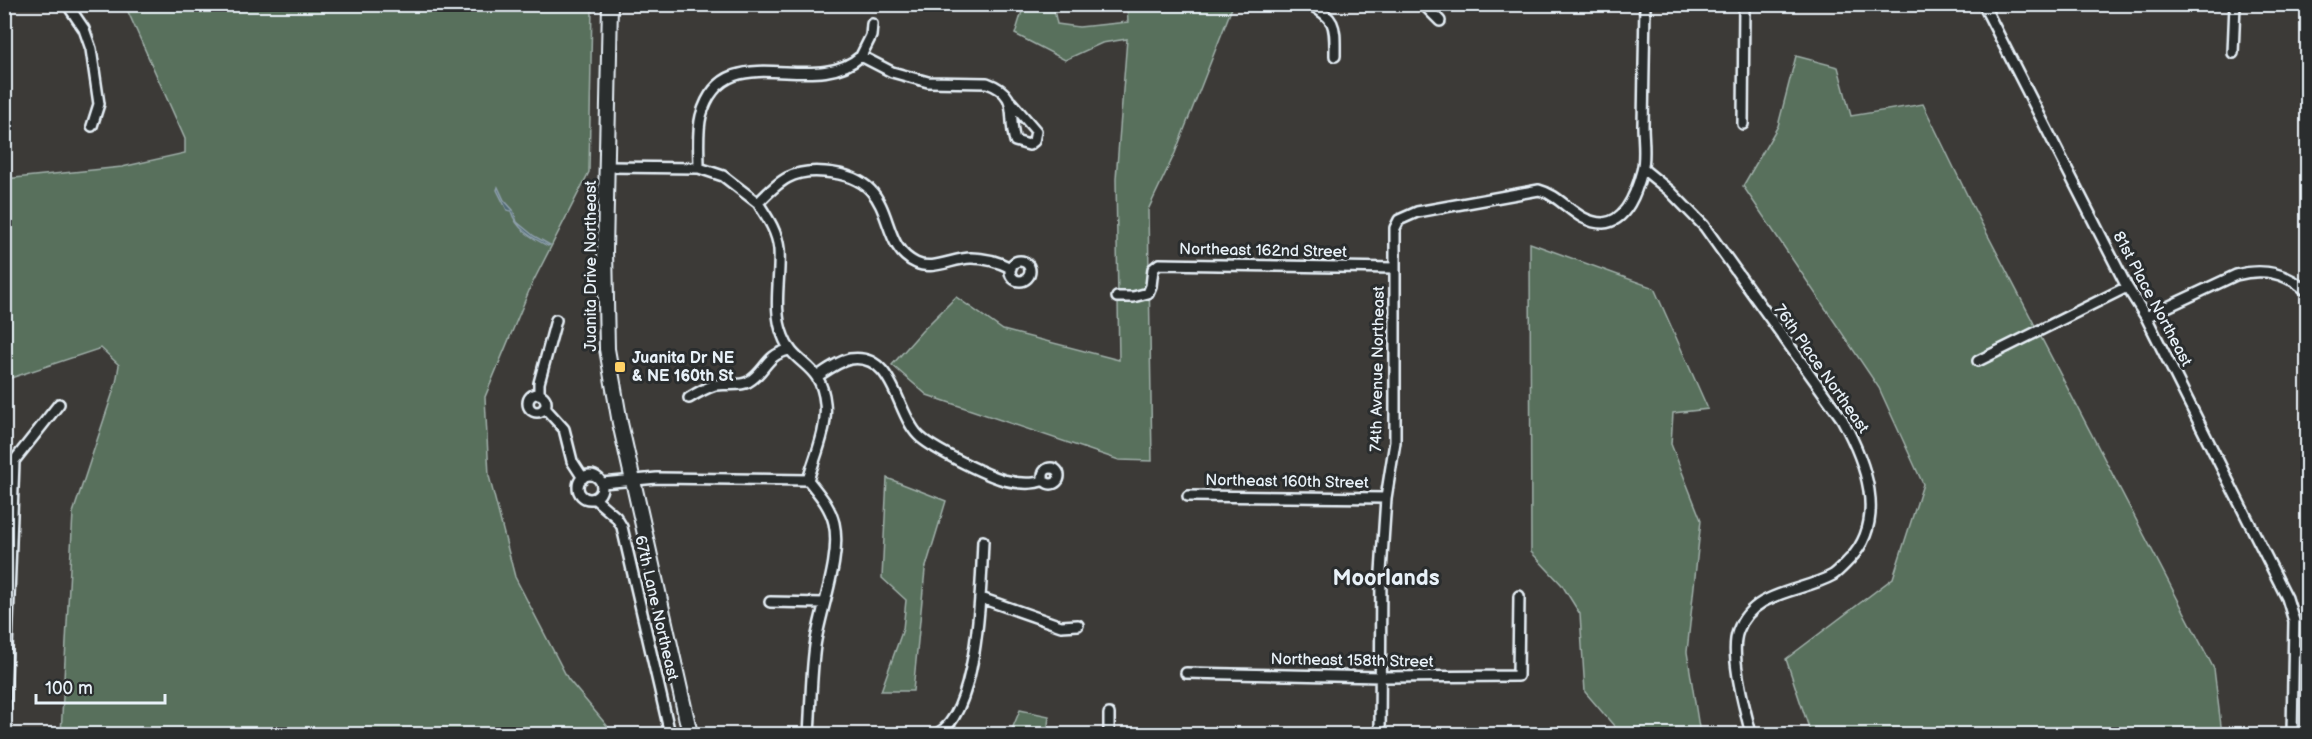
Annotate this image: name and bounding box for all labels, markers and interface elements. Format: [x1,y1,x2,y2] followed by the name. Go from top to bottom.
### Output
[582,180,601,352] street label: Juanita Drive Northeast
[2108,228,2196,370] street label: 81st Place Northeast
[1179,240,1347,262] street label: Northeast 162nd Street
[1367,286,1389,452] street label: 74th Avenue Northeast
[1769,301,1873,437] street label: 76th Place Northeast
[632,349,734,386] place label: Juanita Dr NE & NE 160th St
[613,360,627,374] marker: Juanita Dr NE & NE 160th St
[1205,471,1369,493] street label: Northeast 160th Street
[630,534,682,683] street label: 67th Lane Northeast
[1333,565,1440,592] district label: Moorlands
[1270,650,1434,672] street label: Northeast 158th Street
[36,667,165,705] scale bar
[45,678,93,699] text: 100 m

